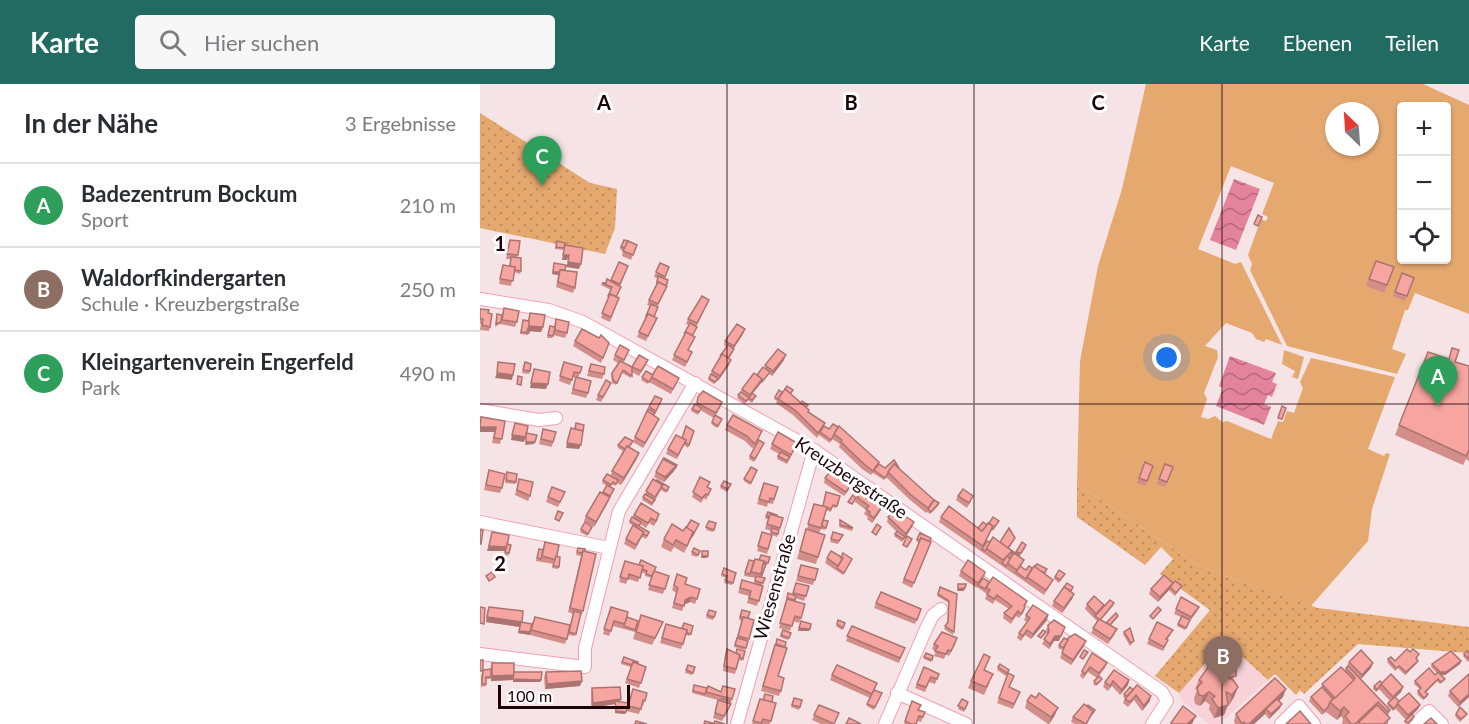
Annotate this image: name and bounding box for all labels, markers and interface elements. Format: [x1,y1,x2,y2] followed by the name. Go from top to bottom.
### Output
[135,15,555,69] search box
[30,25,99,59] text: Karte
[156,26,189,59] icon: search
[204,29,319,56] text: Hier suchen
[1199,30,1250,55] text: Karte
[1283,30,1352,55] text: Ebenen
[1385,30,1439,55] text: Teilen
[596,90,611,114] text: A
[844,90,858,114] text: B
[1091,90,1105,114] text: C
[1325,102,1379,156] north arrow
[1397,102,1451,264] map controls
[1397,102,1451,156] button: +
[24,107,158,139] text: In der Nähe
[345,111,456,135] text: 3 Ergebnisse
[522,136,562,186] pin: C
[1397,156,1451,210] button: −
[81,180,297,207] text: Badezentrum Bockum
[37,193,50,217] text: A
[400,193,456,217] text: 210 m
[81,207,129,231] text: Sport
[1397,210,1451,264] button: locate
[494,231,506,255] text: 1
[81,264,286,291] text: Waldorfkindergarten
[37,277,50,301] text: B
[400,277,456,301] text: 250 m
[81,291,300,315] text: Schule · Kreuzbergstraße
[1152,343,1181,372] your location
[81,348,354,375] text: Kleingartenverein Engerfeld
[1418,356,1458,406] pin: A
[37,361,50,385] text: C
[400,361,456,385] text: 490 m
[81,375,120,399] text: Park
[791,432,912,523] street label: Kreuzbergstraße
[748,531,800,642] street label: Wiesenstraße
[494,551,506,575] text: 2
[1204,636,1242,686] pin: B
[498,682,630,710] scale bar
[507,686,552,705] text: 100 m

